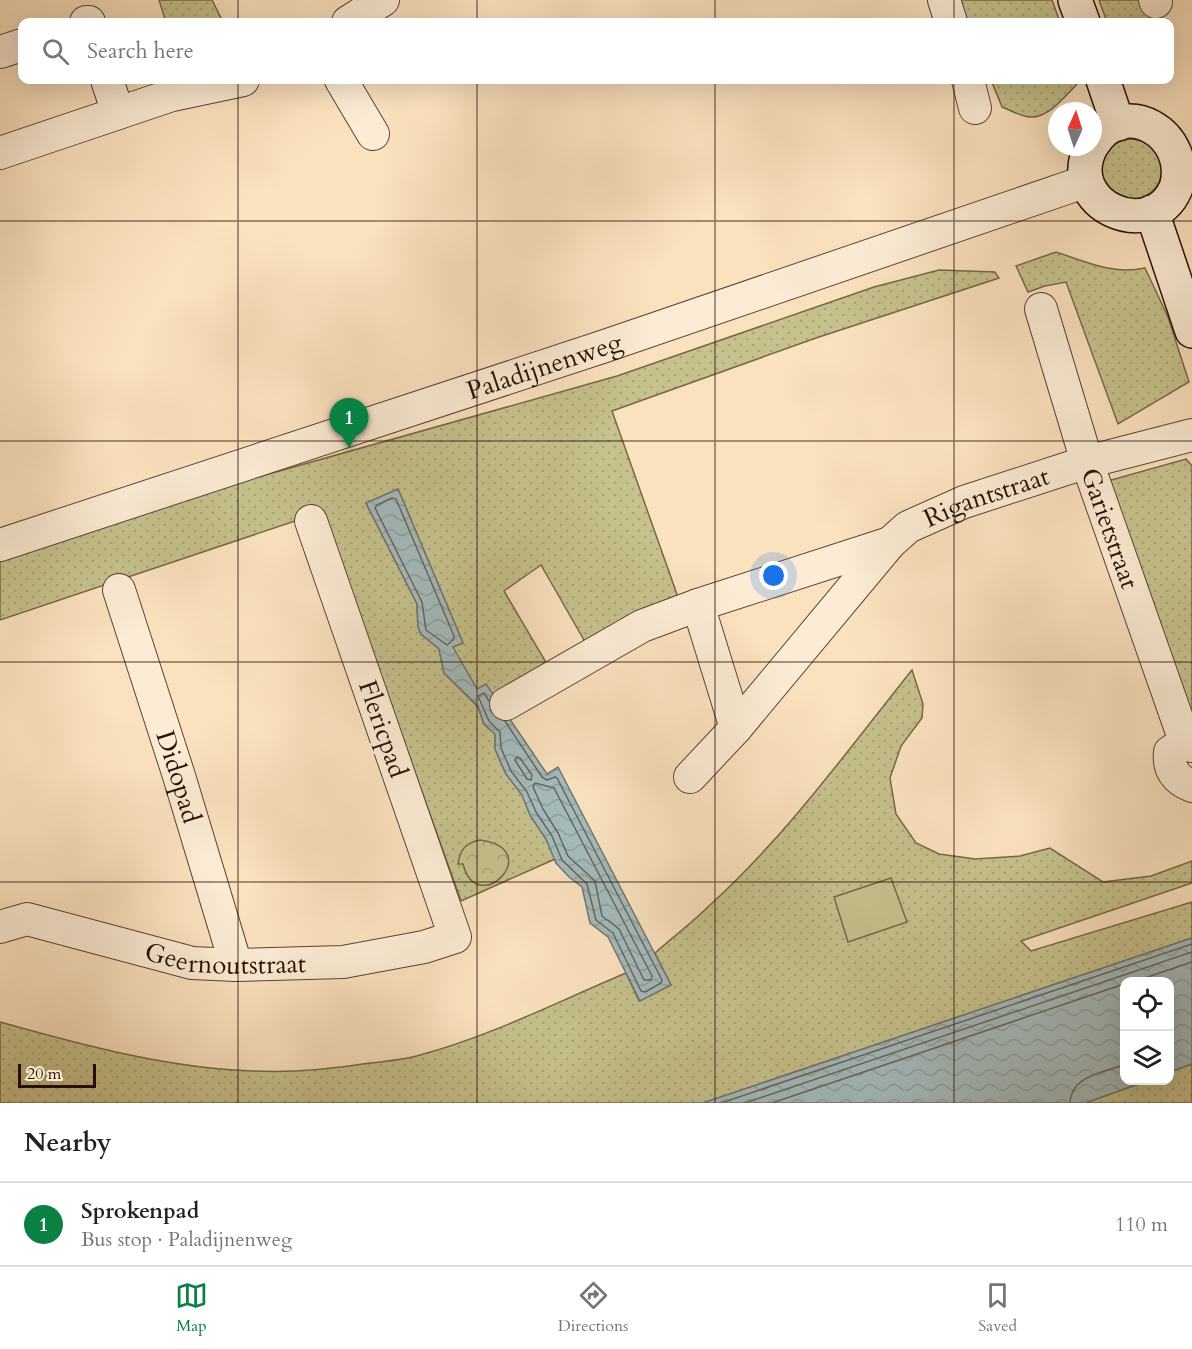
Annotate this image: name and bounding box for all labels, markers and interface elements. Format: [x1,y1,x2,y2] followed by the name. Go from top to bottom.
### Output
[18,18,1174,84] search box
[39,35,72,68] icon: search
[87,36,194,66] text: Search here
[1048,102,1102,156] north arrow
[462,324,627,408] street label: Paladijnenweg
[330,398,368,448] pin: 1
[918,458,1053,535] street label: Rigantstraat
[1073,463,1148,593] street label: Garietstraat
[759,561,788,590] your location
[350,676,416,782] street label: Flericpad
[148,726,210,827] street label: Didopad
[141,934,307,983] street label: Geernoutstraat
[1120,977,1174,1085] map controls
[1120,977,1174,1031] button: locate
[1120,1031,1174,1085] button: layers
[18,1061,96,1088] scale bar
[27,1063,61,1085] text: 20 m
[24,1125,112,1160] text: Nearby
[81,1196,199,1226] text: Sprokenpad
[38,1211,49,1238] text: 1
[1115,1211,1168,1238] text: 110 m
[81,1226,292,1253] text: Bus stop · Paladijnenweg
[175,1279,208,1337] tab: Map
[558,1279,628,1337] tab: Directions
[978,1279,1017,1337] tab: Saved

